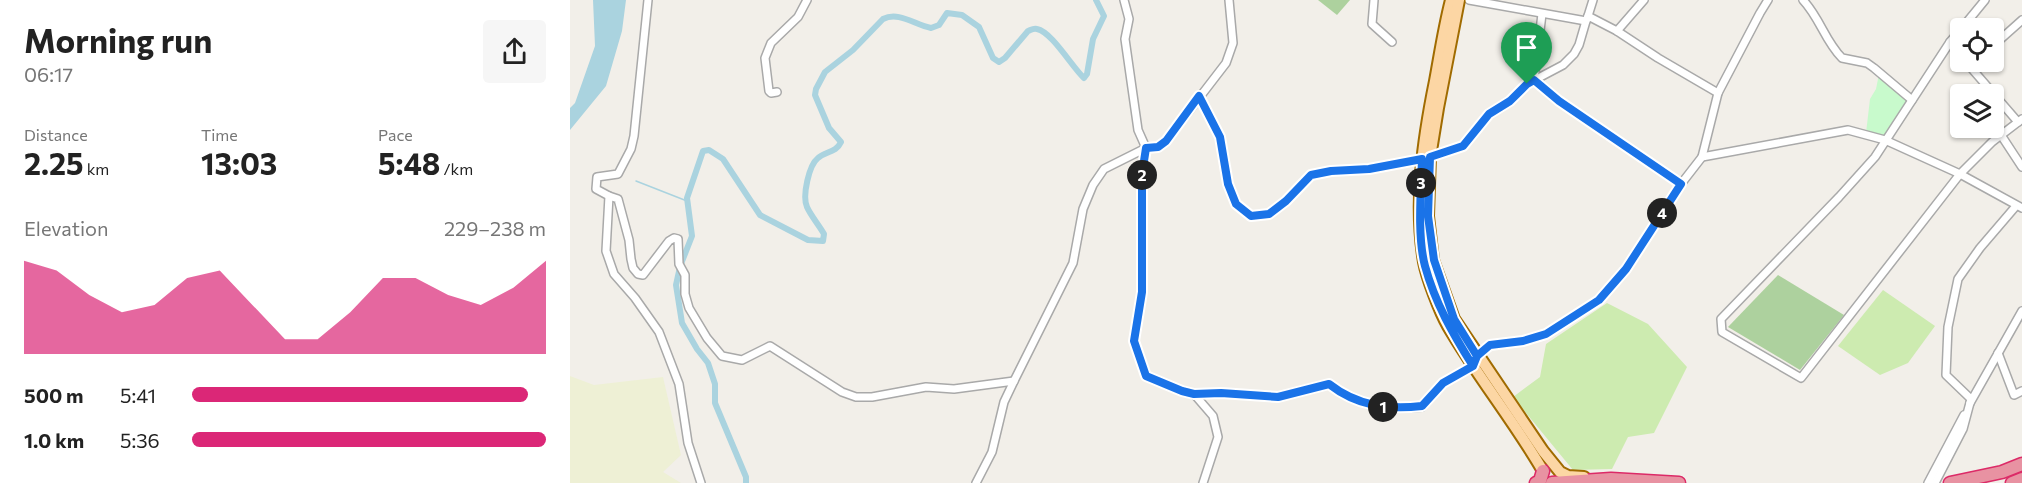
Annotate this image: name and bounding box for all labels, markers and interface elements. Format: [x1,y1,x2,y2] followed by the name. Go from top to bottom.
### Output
[1950,18,2004,138] map controls
[1950,18,2004,72] button: locate
[24,19,212,60] text: Morning run
[483,20,546,83] button: share
[1501,22,1552,84] pin
[1510,31,1543,64] icon: arrive
[24,62,73,86] text: 06:17
[1950,84,2004,138] button: layers
[24,125,88,144] text: Distance
[201,125,238,144] text: Time
[378,125,413,144] text: Pace
[24,144,84,181] text: 2.25
[201,144,277,181] text: 13:03
[378,144,440,181] text: 5:48
[84,159,109,178] text: km
[440,159,473,178] text: /km
[1127,160,1157,190] pin: 2
[1137,165,1147,184] text: 2
[1406,168,1436,198] pin: 3
[1416,173,1426,192] text: 3
[1647,198,1677,228] pin: 4
[1657,203,1667,222] text: 4
[24,216,109,240] text: Elevation
[444,216,546,240] text: 229–238 m
[24,383,84,407] text: 500 m
[120,383,156,407] text: 5:41
[1368,392,1398,422] pin: 1
[1379,397,1387,416] text: 1
[24,428,84,452] text: 1.0 km
[120,428,160,452] text: 5:36

